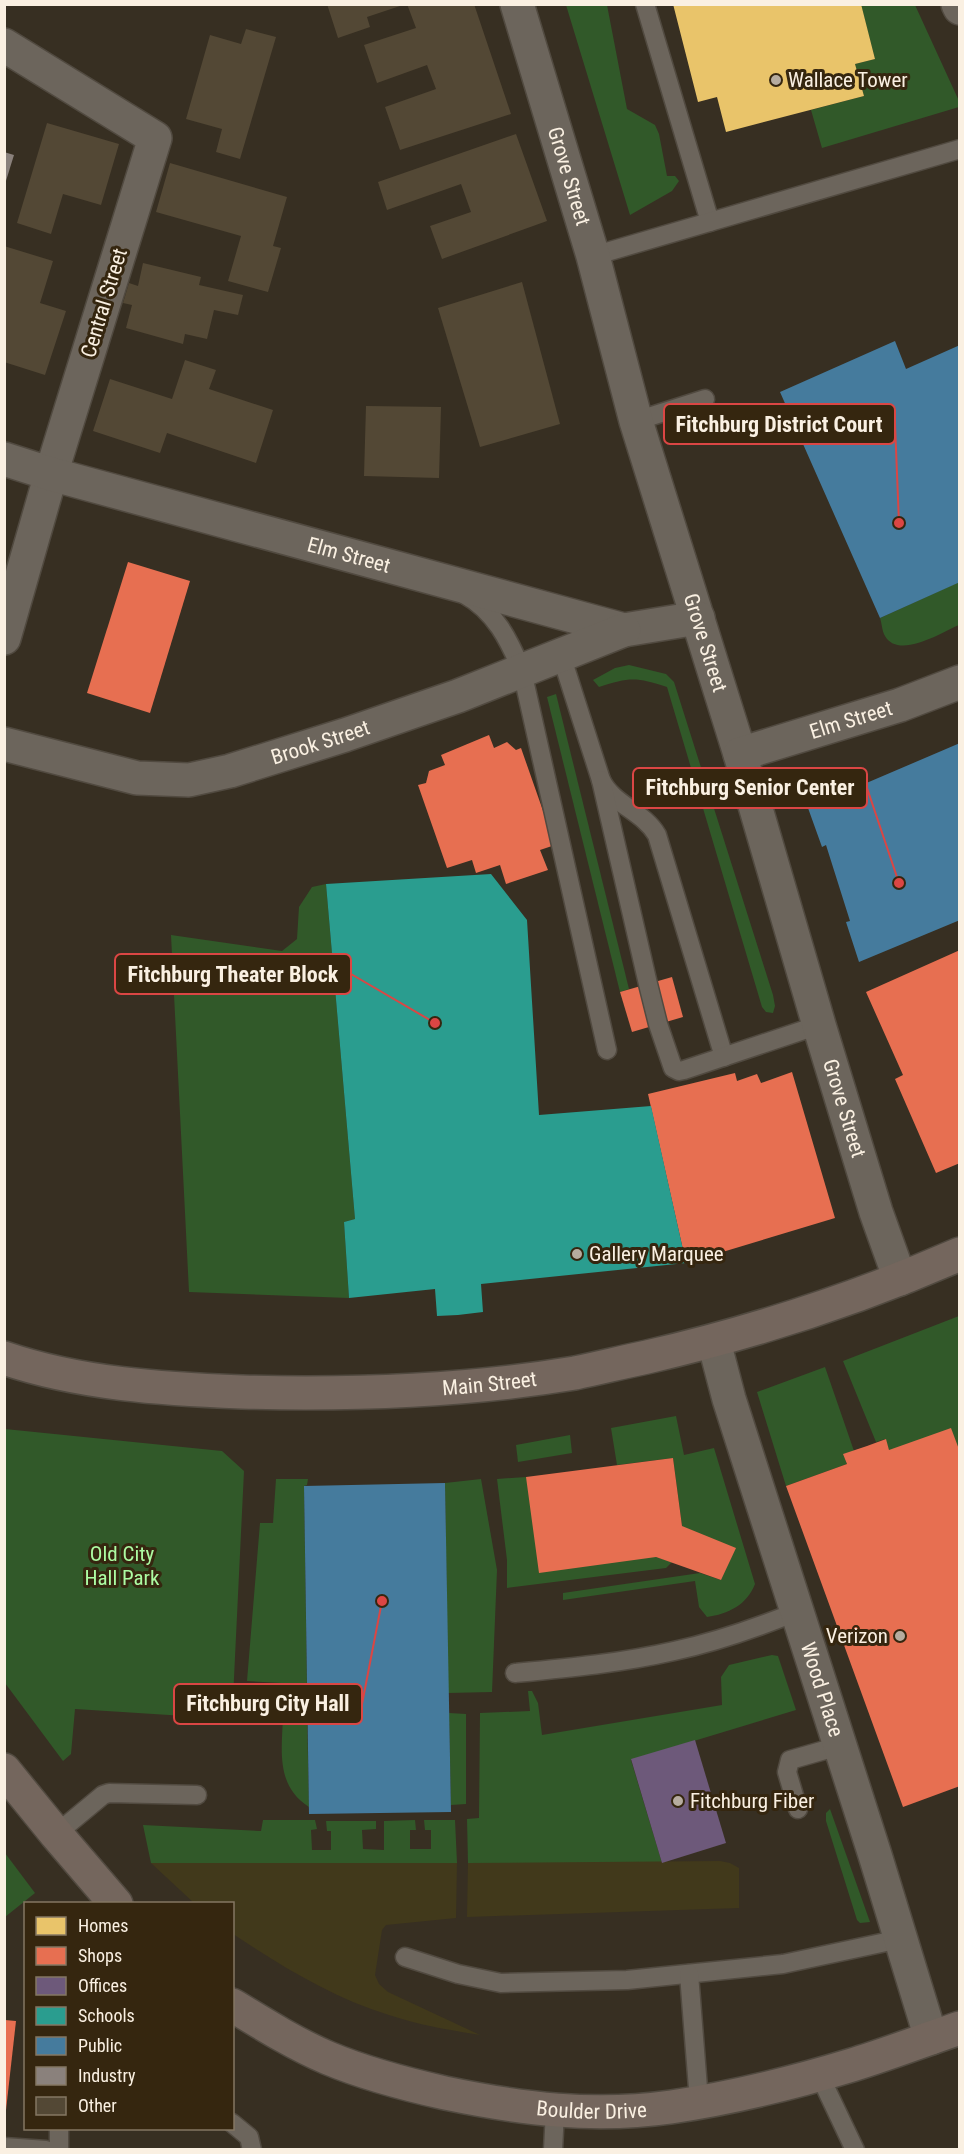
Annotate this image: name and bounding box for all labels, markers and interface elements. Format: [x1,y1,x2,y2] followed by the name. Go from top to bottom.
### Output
[788,68,908,92] place label: Wallace Tower
[769,73,783,87] marker: Wallace Tower
[543,124,595,229] street label: Grove Street
[76,245,132,361] street label: Central Street
[664,404,895,444] callout: Fitchburg District Court
[676,412,883,437] text: Fitchburg District Court
[305,532,393,578] street label: Elm Street
[679,591,732,695] street label: Grove Street
[807,696,895,744] street label: Elm Street
[268,715,373,769] street label: Brook Street
[633,768,867,808] callout: Fitchburg Senior Center
[645,775,855,800] text: Fitchburg Senior Center
[115,954,351,994] callout: Fitchburg Theater Block
[128,962,339,987] text: Fitchburg Theater Block
[818,1056,871,1161] street label: Grove Street
[589,1242,724,1266] place label: Gallery Marquee
[570,1247,584,1261] marker: Gallery Marquee
[441,1367,538,1400] street label: Main Street
[85,1542,160,1590] park label: Old City Hall Park
[826,1624,888,1648] place label: Verizon
[893,1629,907,1643] marker: Verizon
[796,1639,848,1740] street label: Wood Place
[174,1684,362,1724] callout: Fitchburg City Hall
[186,1691,350,1716] text: Fitchburg City Hall
[690,1789,814,1813] place label: Fitchburg Fiber
[671,1794,685,1808] marker: Fitchburg Fiber
[24,1902,234,2130] legend
[78,1915,128,1936] text: Homes
[78,1945,122,1966] text: Shops
[78,1975,127,1996] text: Offices
[78,2005,135,2026] text: Schools
[78,2035,122,2056] text: Public
[78,2065,136,2086] text: Industry
[78,2095,117,2116] text: Other
[535,2096,648,2124] street label: Boulder Drive

